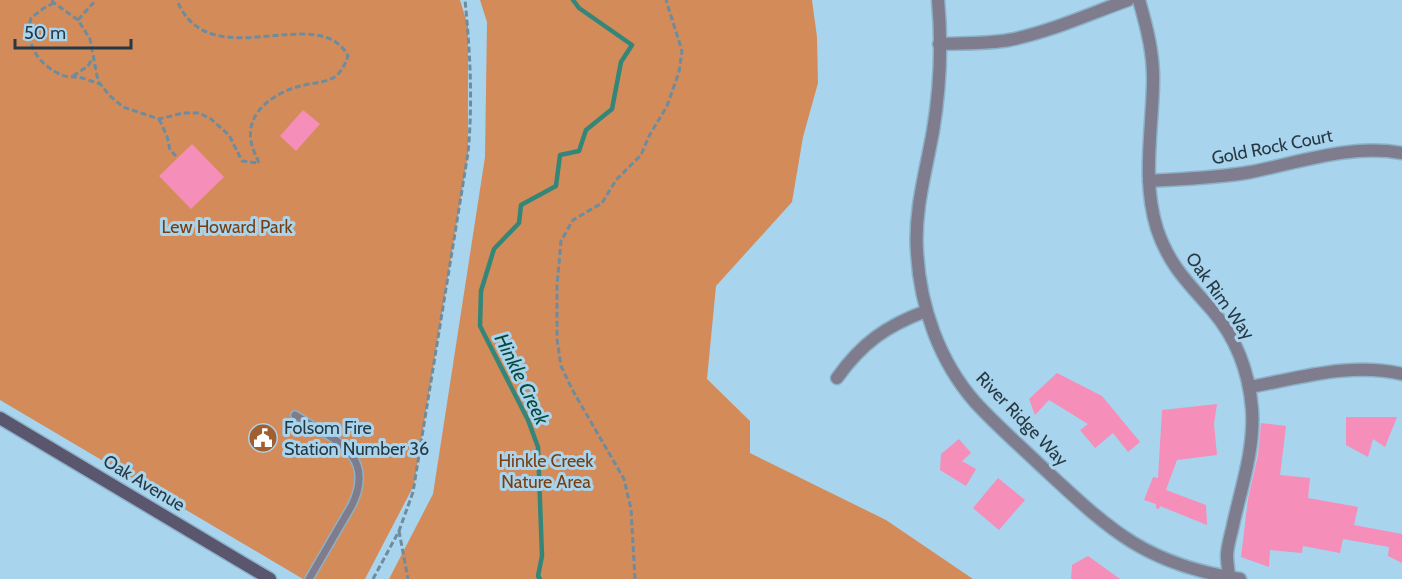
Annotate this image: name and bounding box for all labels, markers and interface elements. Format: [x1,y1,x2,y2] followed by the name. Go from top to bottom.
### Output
[15,12,130,50] scale bar
[24,22,66,44] text: 50 m
[1210,124,1334,170] street label: Gold Rock Court
[162,216,293,238] park label: Lew Howard Park
[1181,248,1259,344] street label: Oak Rim Way
[490,329,555,430] water label: Hinkle Creek
[971,367,1073,471] street label: River Ridge Way
[284,417,429,460] place label: Folsom Fire Station Number 36
[247,422,279,454] public building icon: Folsom Fire Station Number 36
[99,450,189,516] street label: Oak Avenue
[499,450,594,493] park label: Hinkle Creek Nature Area

